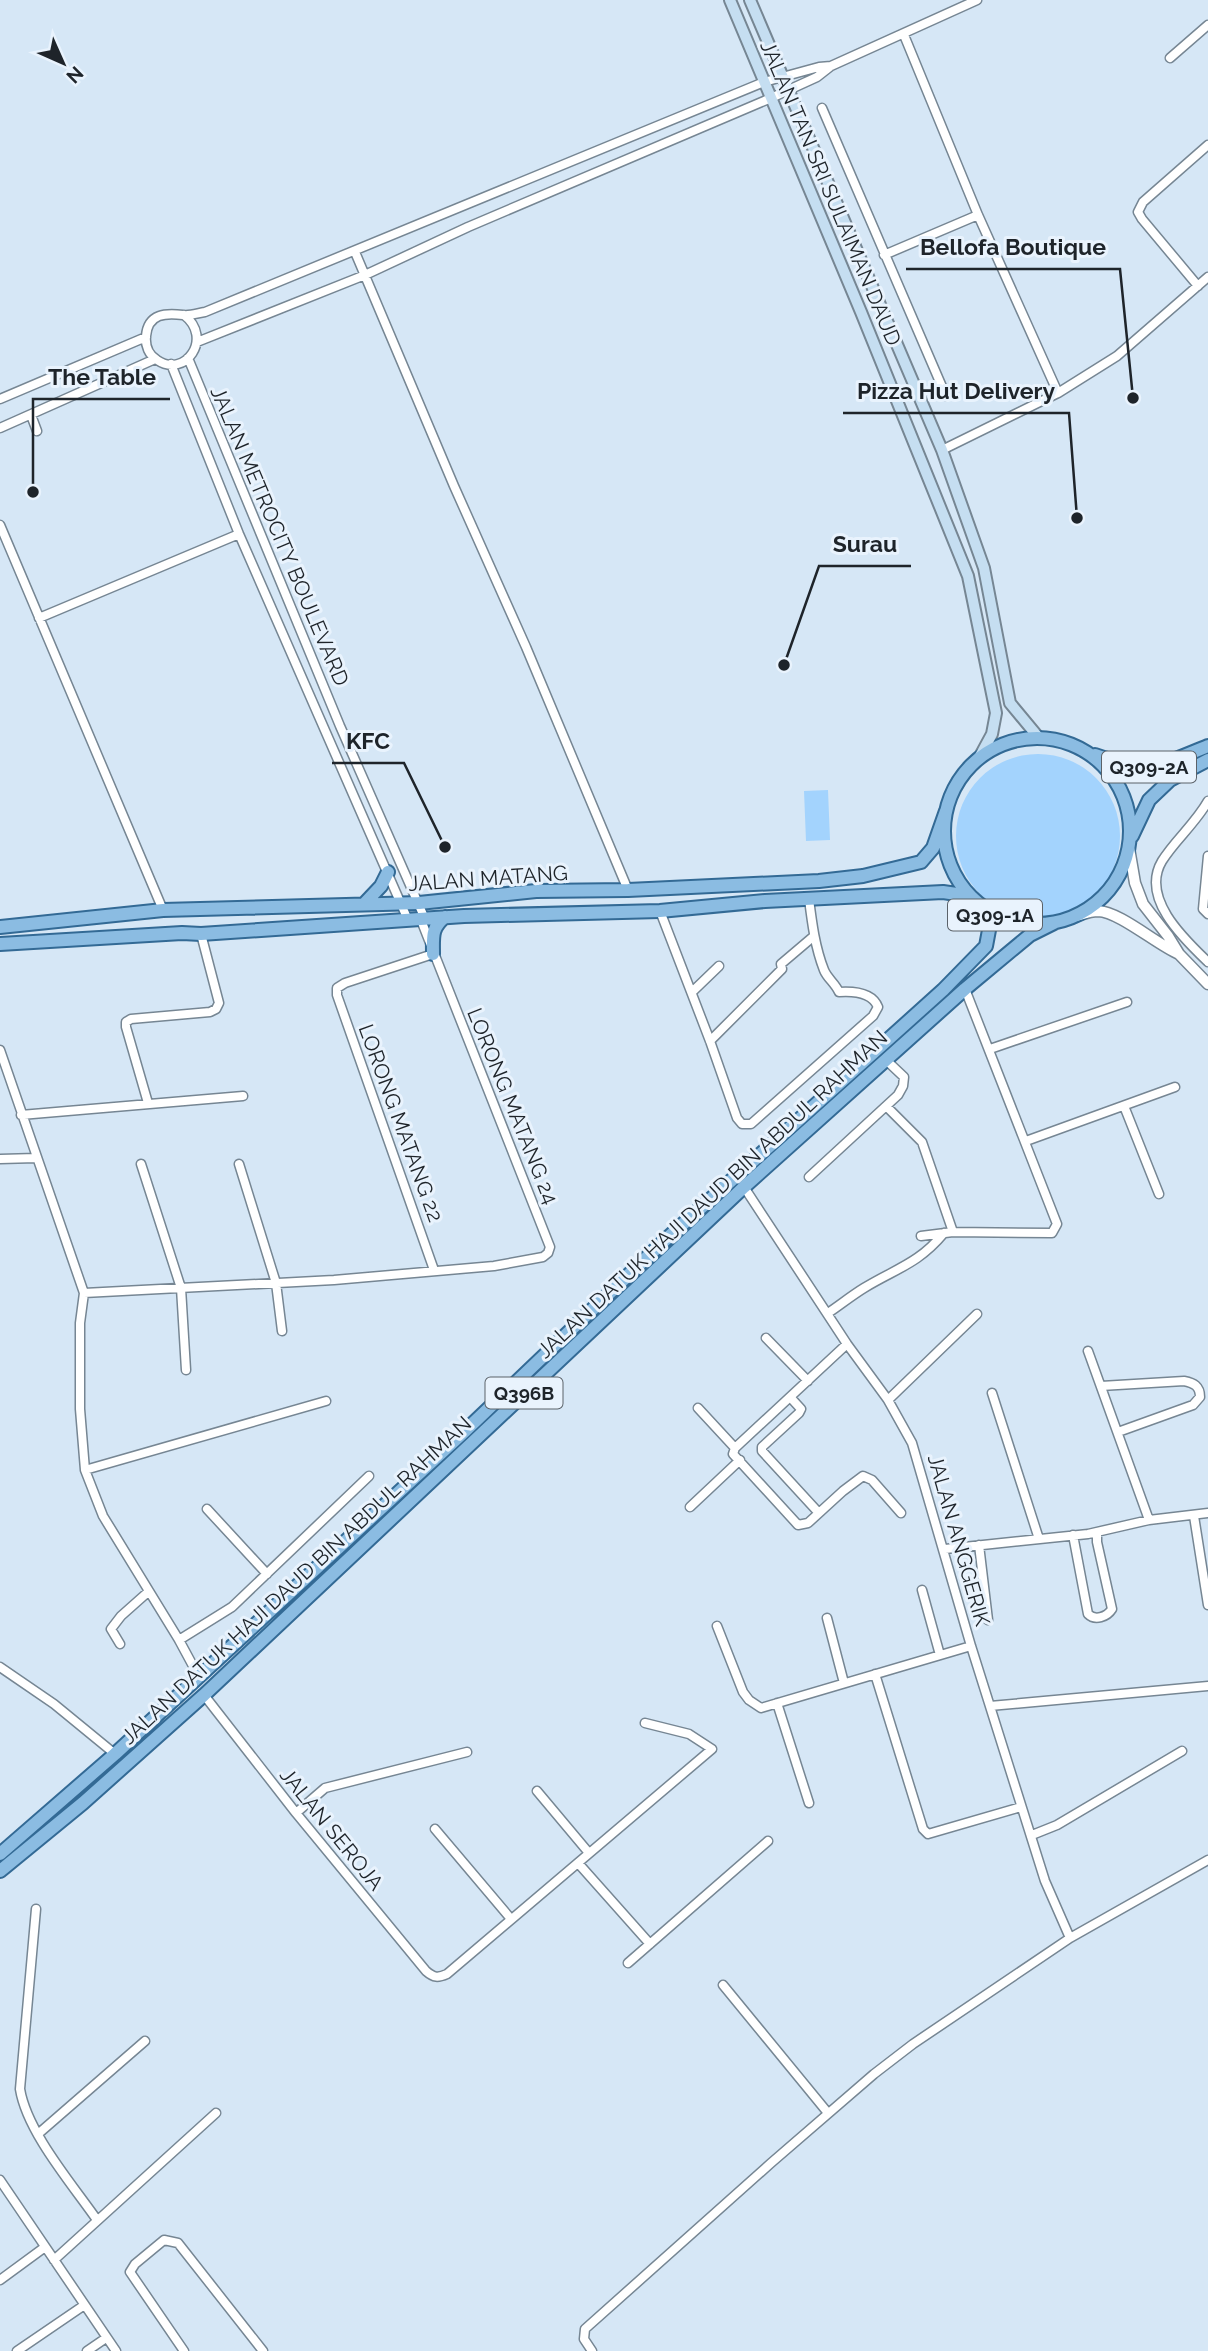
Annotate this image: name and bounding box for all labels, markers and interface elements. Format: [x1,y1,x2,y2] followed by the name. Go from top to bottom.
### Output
[28,28,98,98] north arrow
[755,37,907,349] street label: JALAN TAN SRI SULAIMAN DAUD
[62,62,88,88] text: N
[906,225,1120,269] callout: Bellofa Boutique
[920,233,1106,260] text: Bellofa Boutique
[33,355,170,399] callout: The Table
[48,363,156,390] text: The Table
[843,369,1069,413] callout: Pizza Hut Delivery
[857,377,1055,404] text: Pizza Hut Delivery
[205,383,355,689] street label: JALAN METROCITY BOULEVARD
[819,522,911,566] callout: Surau
[833,530,897,557] text: Surau
[332,719,404,763] callout: KFC
[346,727,390,754] text: KFC
[1102,752,1196,782] road number: Q309-2A
[407,860,569,896] street label: JALAN MATANG
[948,900,1042,931] road number: Q309-1A
[462,1004,564,1208] street label: LORONG MATANG 24
[354,1021,448,1225] street label: LORONG MATANG 22
[532,1025,892,1363] street label: JALAN DATUK HAJI DAUD BIN ABDUL RAHMAN
[486,1378,562,1408] road number: Q396B
[116,1411,476,1749] street label: JALAN DATUK HAJI DAUD BIN ABDUL RAHMAN
[923,1451,996,1629] street label: JALAN ANGGERIK
[275,1763,389,1895] street label: JALAN SEROJA

